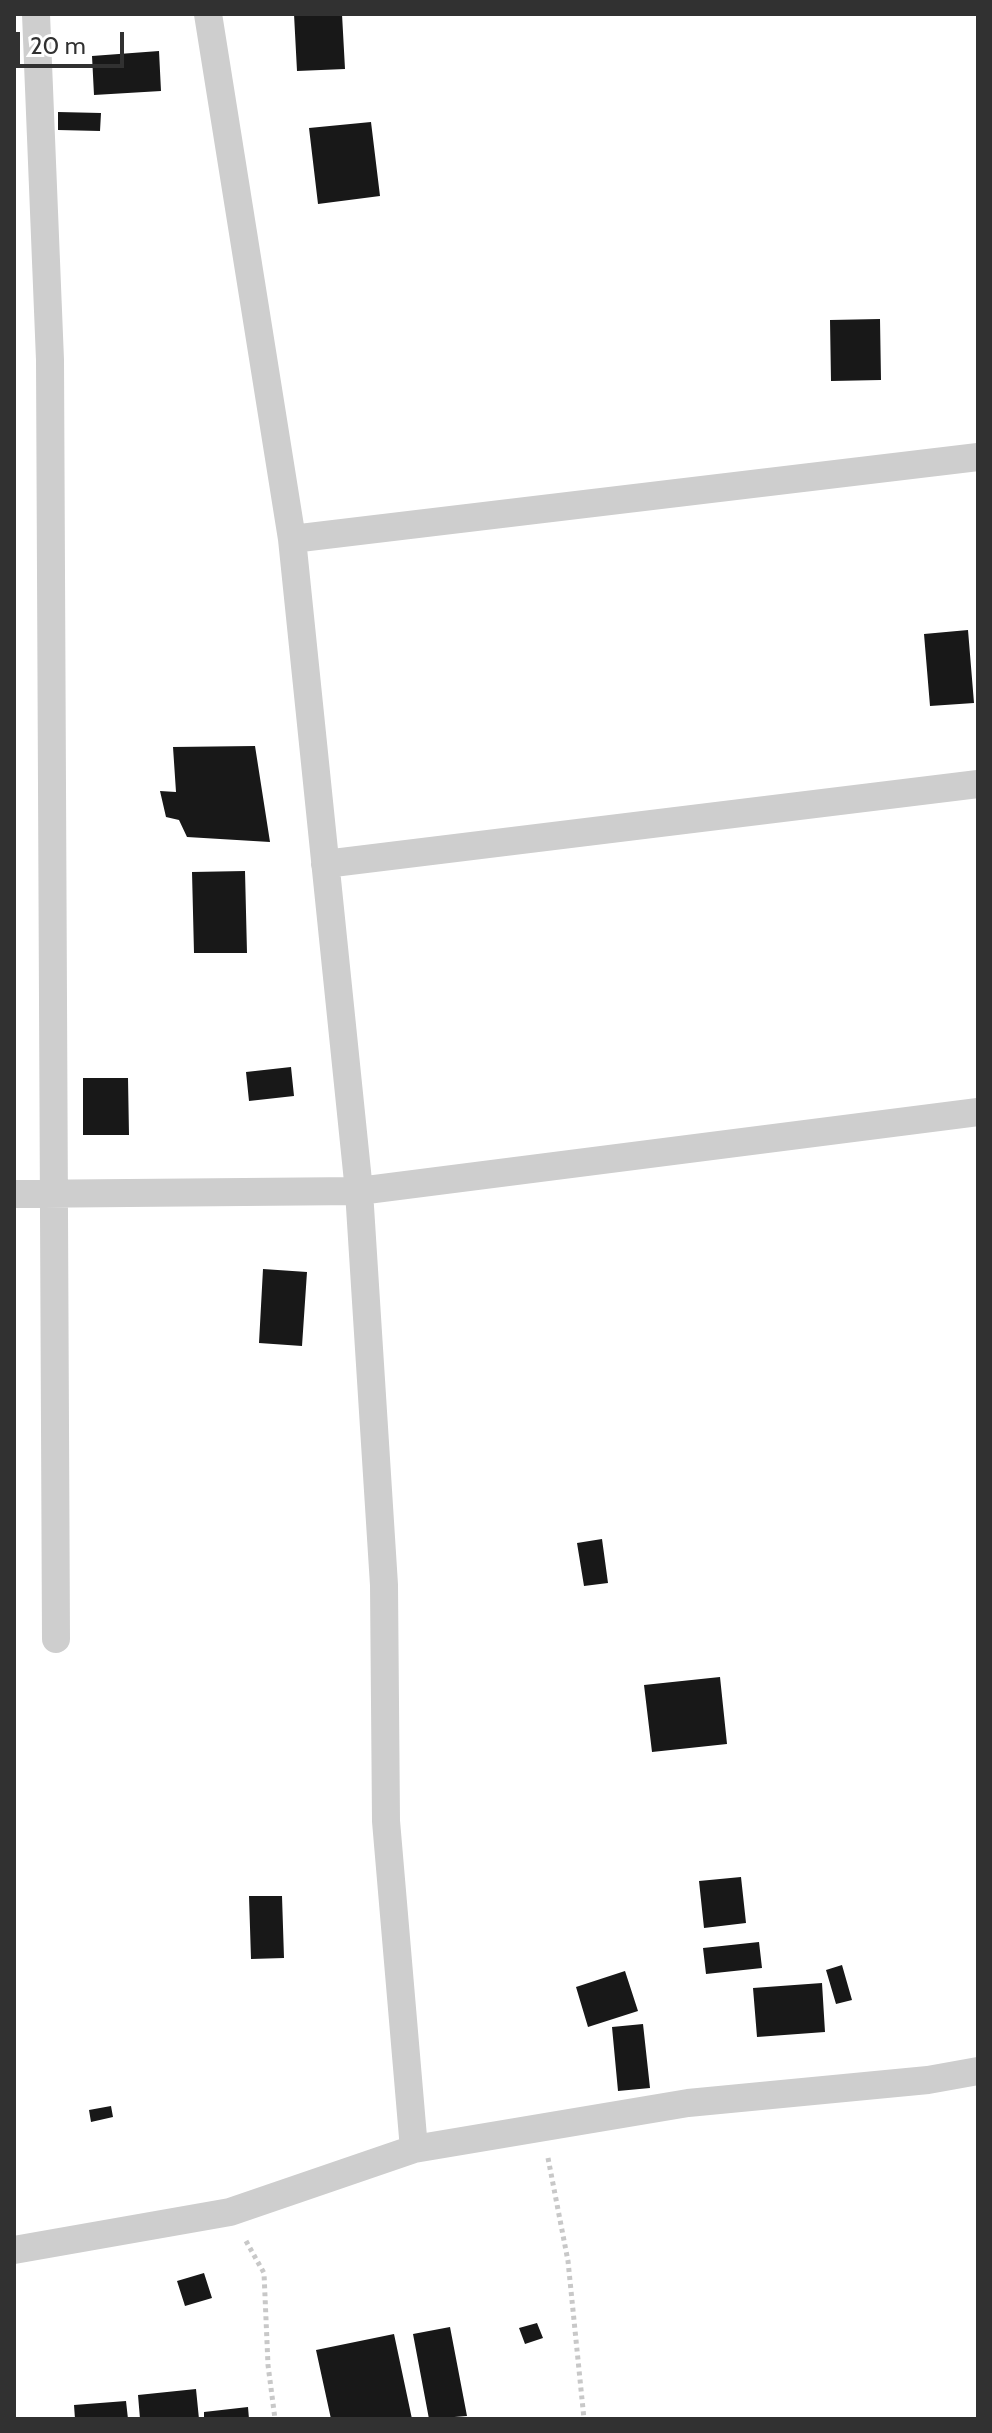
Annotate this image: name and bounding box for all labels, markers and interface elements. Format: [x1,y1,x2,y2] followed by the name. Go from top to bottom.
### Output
[20,16,128,66] scale bar
[30,31,86,60] text: 20 m

